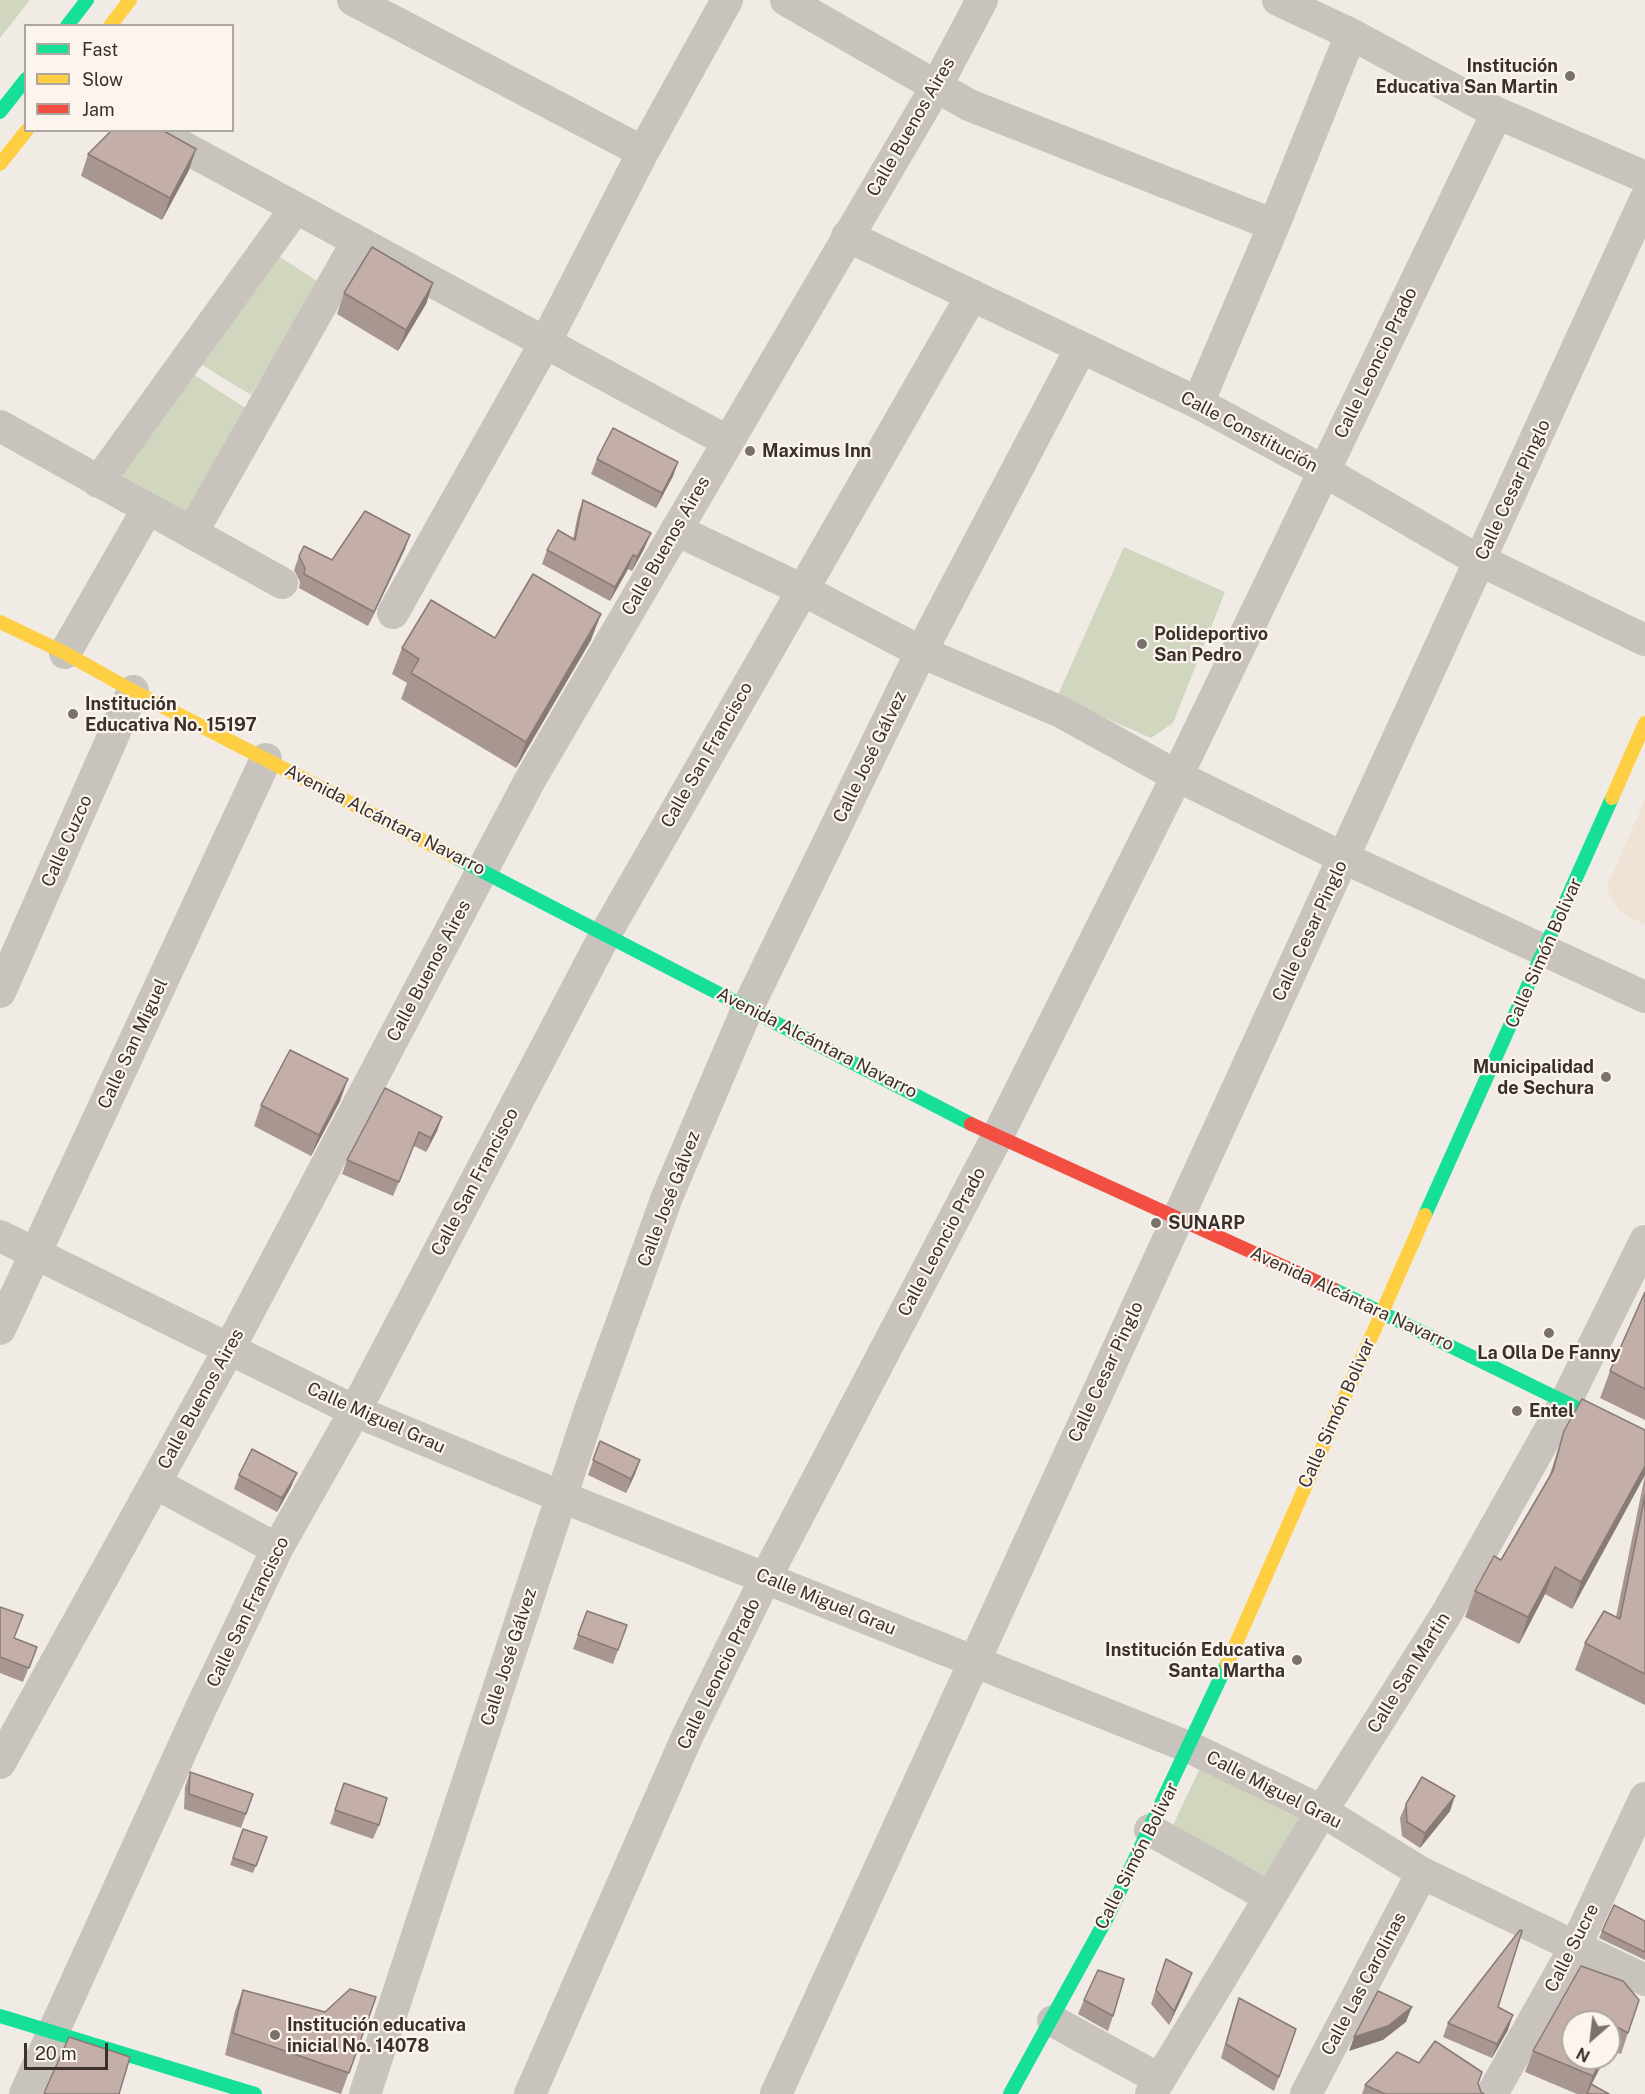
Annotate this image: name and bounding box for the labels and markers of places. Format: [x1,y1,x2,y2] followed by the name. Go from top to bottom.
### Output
[1375,55,1558,98] place label: Institución Educativa San Martin
[1563,69,1577,83] marker: Institución Educativa San Martin
[762,440,871,462] place label: Maximus Inn
[743,444,757,458] marker: Maximus Inn
[1154,623,1268,666] place label: Polideportivo San Pedro
[1135,637,1149,651] marker: Polideportivo San Pedro
[85,693,257,736] place label: Institución Educativa No. 15197
[66,707,80,721] marker: Institución Educativa No. 15197
[1473,1056,1594,1098] place label: Municipalidad de Sechura
[1599,1070,1613,1084] marker: Municipalidad de Sechura
[1168,1212,1245,1234] place label: SUNARP
[1149,1216,1163,1230] marker: SUNARP
[1542,1326,1556,1340] marker: La Olla De Fanny
[1477,1342,1621,1364] place label: La Olla De Fanny
[1529,1400,1574,1422] place label: Entel
[1510,1404,1524,1418] marker: Entel
[1105,1639,1285,1682] place label: Institución Educativa Santa Martha
[1290,1653,1304,1667] marker: Institución Educativa Santa Martha
[287,2014,466,2056] place label: Institución educativa inicial No. 14078
[268,2028,282,2042] marker: Institución educativa inicial No. 14078

